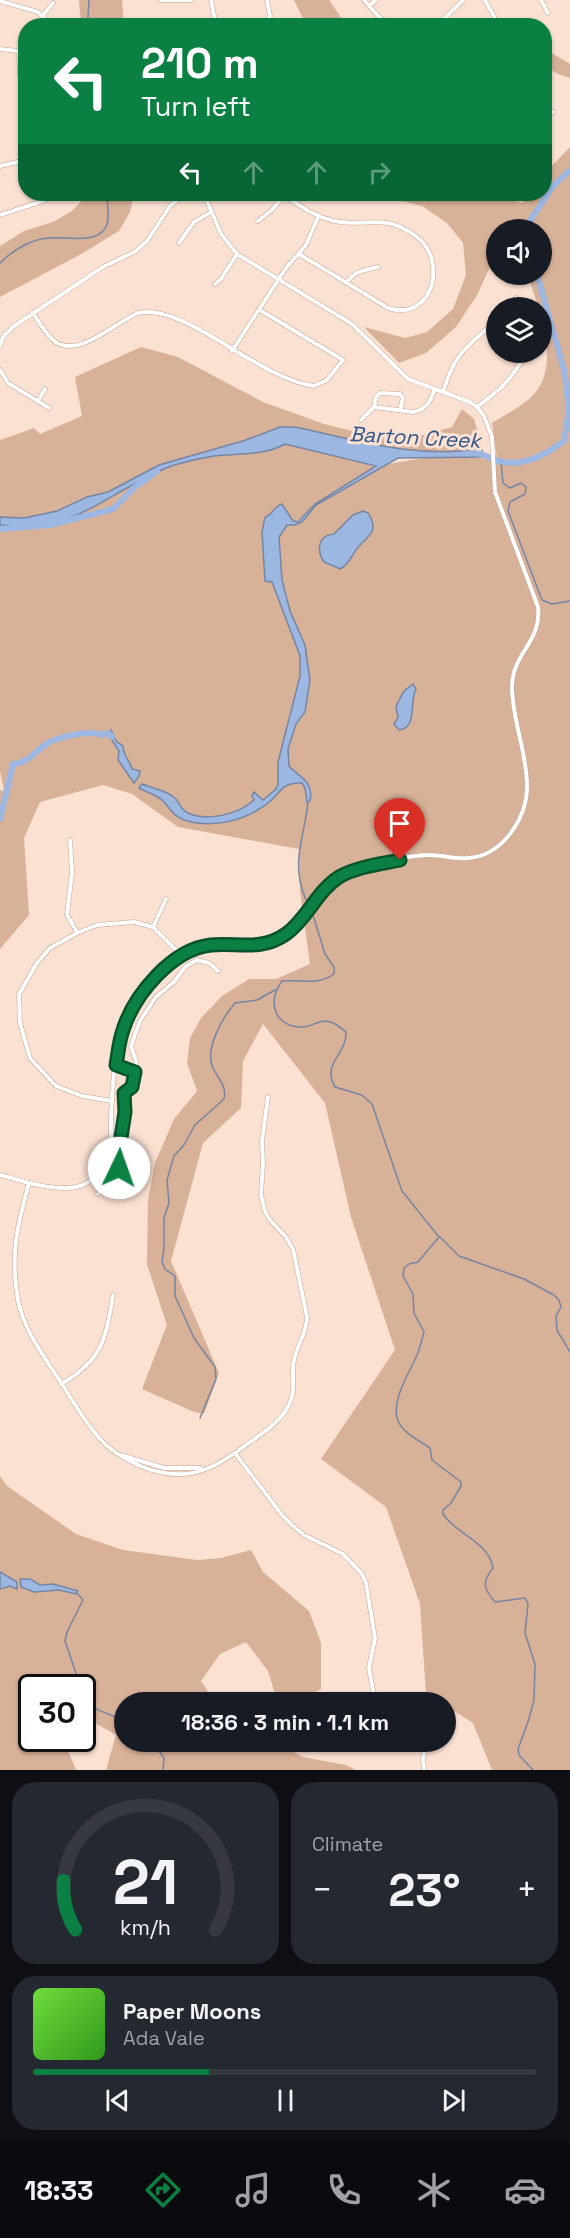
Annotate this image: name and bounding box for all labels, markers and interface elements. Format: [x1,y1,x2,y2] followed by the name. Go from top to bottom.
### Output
[141,37,259,90] text: 210 m
[42,42,120,120] icon: left
[141,89,251,124] text: Turn left
[174,156,207,189] icon: left
[237,156,270,189] icon: ahead
[300,156,333,189] icon: ahead
[363,156,396,189] icon: right
[486,219,552,363] map controls
[486,219,552,285] button: sound
[486,297,552,363] button: layers
[349,420,484,454] water label: Barton Creek
[374,798,425,860] pin
[383,807,416,840] icon: arrive
[87,1136,151,1200] position arrow
[18,1674,96,1752] speed limit sign: 30
[181,1708,389,1736] text: 18:36 · 3 min · 1.1 km
[312,1831,383,1857] text: Climate
[113,1843,178,1922] text: 21
[389,1862,460,1919] text: 23°
[312,1869,332,1911] text: −
[517,1869,537,1911] text: +
[120,1914,171,1941] text: km/h
[123,1997,261,2025] text: Paper Moons
[123,2025,205,2051] text: Ada Vale
[101,2084,134,2117] icon: previous
[269,2084,302,2117] icon: pause
[437,2084,470,2117] icon: next
[142,2169,184,2211] icon: directions
[232,2169,274,2211] icon: music
[323,2169,365,2211] icon: phone
[413,2169,455,2211] icon: climate
[504,2169,546,2211] icon: car
[24,2173,94,2208] text: 18:33

